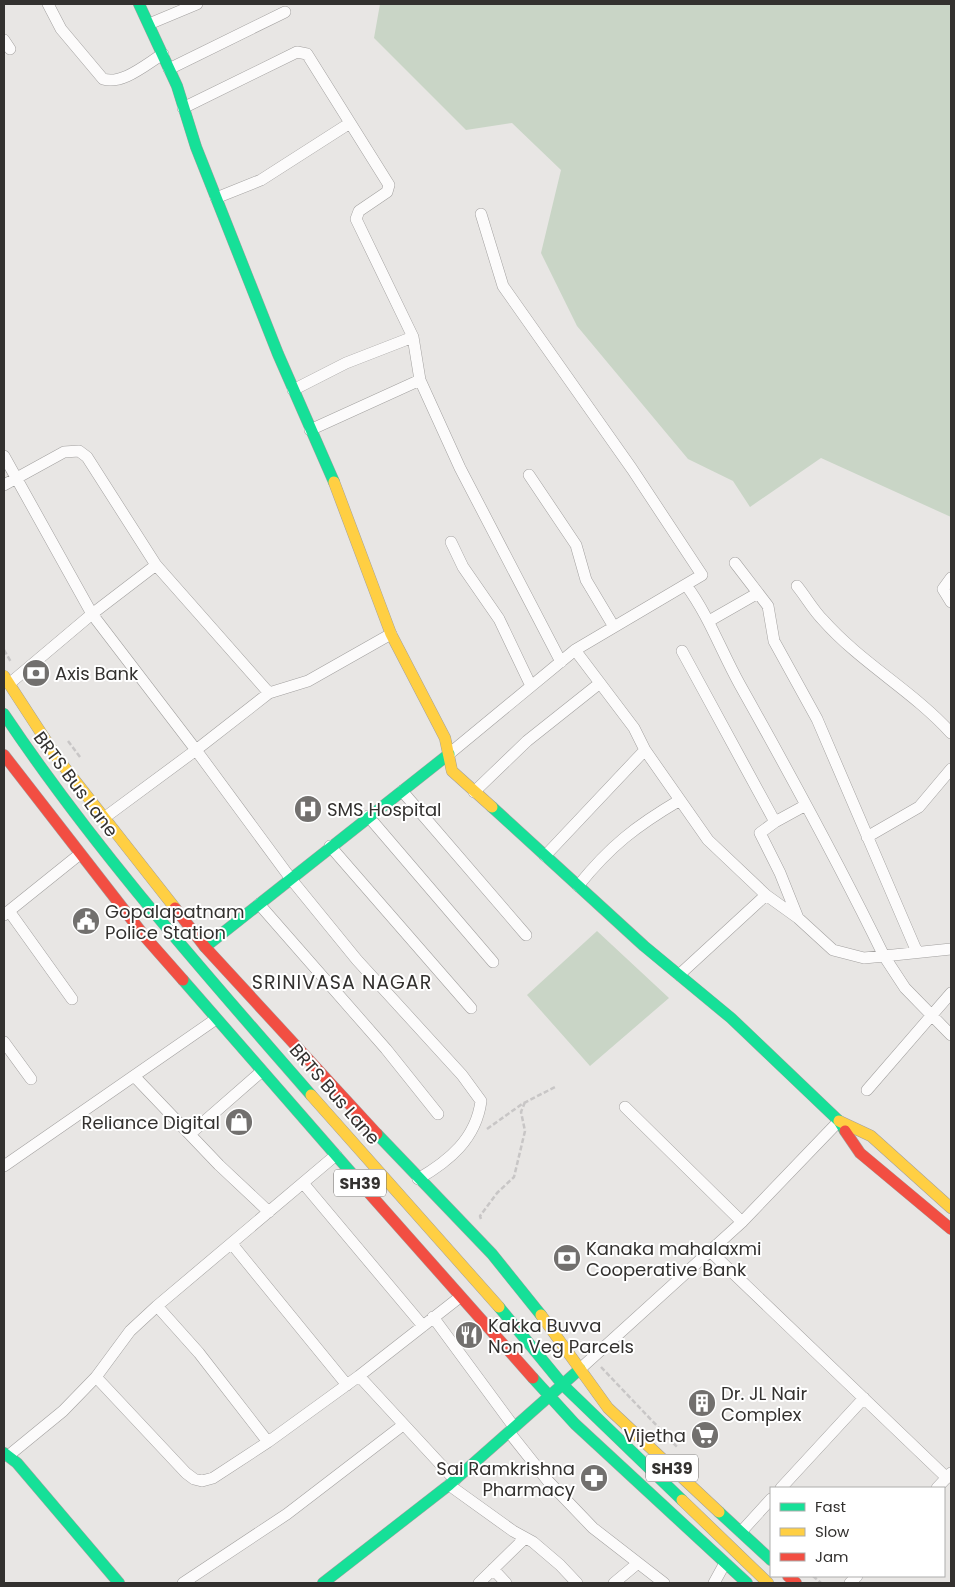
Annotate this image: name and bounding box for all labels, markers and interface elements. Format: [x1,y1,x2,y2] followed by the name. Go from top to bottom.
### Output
[21,658,51,688] bank icon: Axis Bank
[55,661,139,686] place label: Axis Bank
[28,726,124,842] street label: BRTS Bus Lane
[293,794,323,824] hospital icon: SMS Hospital
[327,797,442,822] place label: SMS Hospital
[105,899,245,945] place label: Gopalapatnam Police Station
[71,906,101,936] public building icon: Gopalapatnam Police Station
[252,969,432,996] district label: SRINIVASA NAGAR
[284,1038,386,1150] street label: BRTS Bus Lane
[224,1107,254,1137] shop icon: Reliance Digital
[82,1110,220,1135] place label: Reliance Digital
[334,1170,386,1196] road number: SH39
[586,1236,761,1282] place label: Kanaka mahalaxmi Cooperative Bank
[552,1243,582,1273] bank icon: Kanaka mahalaxmi Cooperative Bank
[488,1313,634,1359] place label: Kakka Buvva Non Veg Parcels
[454,1320,484,1350] restaurant icon: Kakka Buvva Non Veg Parcels
[721,1381,807,1427] place label: Dr. JL Nair Complex
[687,1388,717,1418] building icon: Dr. JL Nair Complex
[690,1420,720,1450] supermarket icon: Vijetha
[624,1423,686,1448] place label: Vijetha
[646,1455,698,1482] road number: SH39
[436,1456,575,1502] place label: Sai Ramkrishna Pharmacy
[579,1463,609,1493] pharmacy icon: Sai Ramkrishna Pharmacy
[770,1487,945,1577] legend
[815,1496,846,1517] text: Fast
[815,1521,850,1542] text: Slow
[815,1546,849,1567] text: Jam

